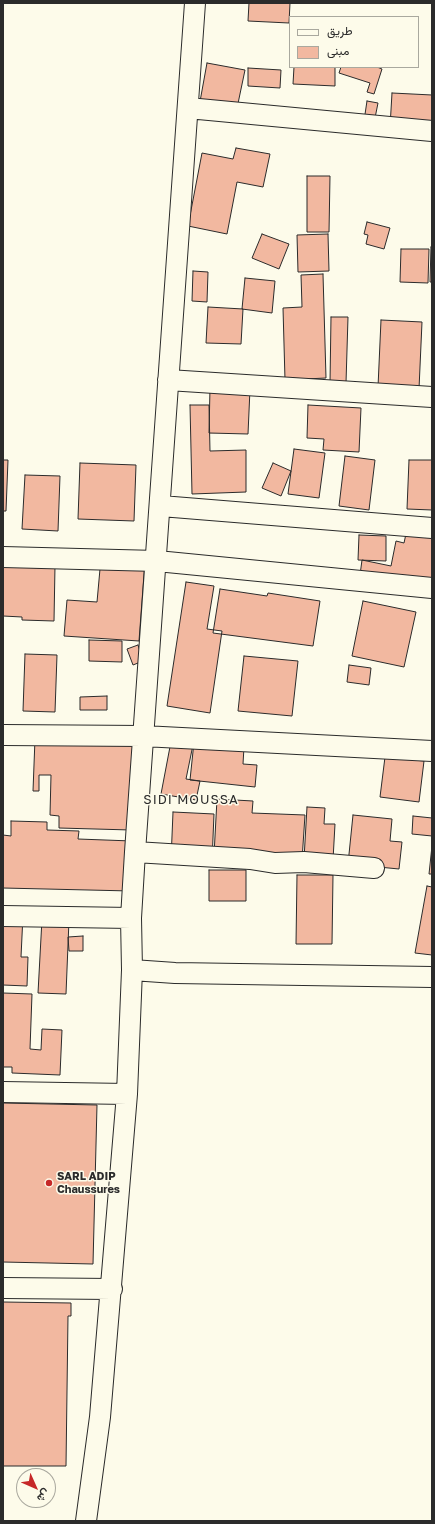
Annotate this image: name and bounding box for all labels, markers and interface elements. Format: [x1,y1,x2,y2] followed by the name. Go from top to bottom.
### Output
[289,16,419,68] legend
[327,23,352,38] text: طريق
[327,43,349,58] text: مبنى
[143,792,239,808] district label: SIDI MOUSSA
[57,1170,120,1196] place label: SARL ADIP Chaussures
[44,1178,54,1188] marker: SARL ADIP Chaussures
[16,1468,56,1508] north arrow
[35,1487,53,1505] text: ش

